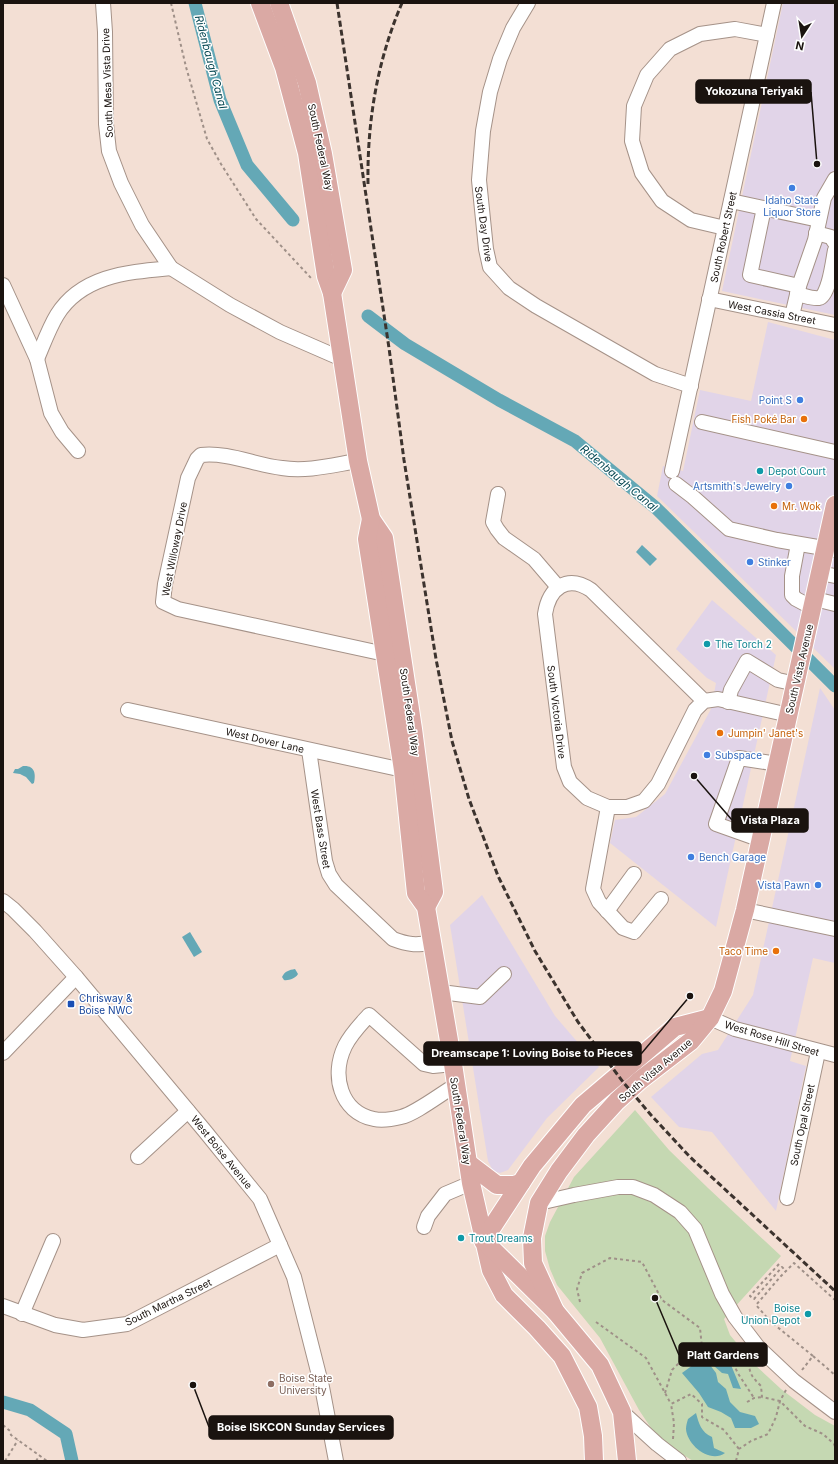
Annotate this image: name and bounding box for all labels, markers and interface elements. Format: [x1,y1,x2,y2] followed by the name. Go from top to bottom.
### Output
[192,14,230,111] water label: Ridenbaugh Canal
[782,16,822,56] north arrow
[99,28,115,138] street label: South Mesa Vista Drive
[794,38,805,54] text: N
[696,80,811,103] callout: Yokozuna Teriyaki
[705,84,803,98] text: Yokozuna Teriyaki
[306,102,336,192] street label: South Federal Way
[787,183,797,193] marker: Idaho State Liquor Store
[473,185,495,263] street label: South Day Drive
[707,190,739,284] street label: South Robert Street
[763,194,821,218] place label: Idaho State Liquor Store
[727,298,818,327] street label: West Cassia Street
[759,394,792,406] place label: Point S
[795,395,805,405] marker: Point S
[732,413,796,425] place label: Fish Poké Bar
[799,414,809,424] marker: Fish Poké Bar
[578,442,661,515] water label: Ridenbaugh Canal
[768,465,826,477] place label: Depot Court
[755,466,765,476] marker: Depot Court
[693,480,781,492] place label: Artsmith's Jewelry
[784,481,794,491] marker: Artsmith's Jewelry
[159,500,189,597] street label: West Willoway Drive
[782,500,821,512] place label: Mr. Wok
[769,501,779,511] marker: Mr. Wok
[758,556,791,568] place label: Stinker
[745,557,755,567] marker: Stinker
[783,623,815,715] street label: South Vista Avenue
[715,638,772,650] place label: The Torch 2
[702,639,712,649] marker: The Torch 2
[545,665,569,760] street label: South Victoria Drive
[398,667,422,757] street label: South Federal Way
[224,725,306,755] street label: West Dover Lane
[728,727,803,739] place label: Jumpin' Janet's
[715,728,725,738] marker: Jumpin' Janet's
[715,749,762,761] place label: Subspace
[702,750,712,760] marker: Subspace
[309,788,333,870] street label: West Bass Street
[732,809,808,832] callout: Vista Plaza
[740,813,800,827] text: Vista Plaza
[699,851,766,863] place label: Bench Garage
[686,852,696,862] marker: Bench Garage
[758,879,810,891] place label: Vista Pawn
[813,880,823,890] marker: Vista Pawn
[719,945,768,957] place label: Taco Time
[771,946,781,956] marker: Taco Time
[79,992,133,1016] place label: Chrisway & Boise NWC
[66,999,76,1009] marker: Chrisway & Boise NWC
[723,1018,822,1058] street label: West Rose Hill Street
[616,1036,694,1104] street label: South Vista Avenue
[424,1042,641,1065] callout: Dreamscape 1: Loving Boise to Pieces
[431,1046,633,1060] text: Dreamscape 1: Loving Boise to Pieces
[448,1076,474,1166] street label: South Federal Way
[787,1082,817,1167] street label: South Opal Street
[189,1113,255,1191] street label: West Boise Avenue
[469,1232,533,1244] place label: Trout Dreams
[456,1233,466,1243] marker: Trout Dreams
[123,1276,214,1328] street label: South Martha Street
[741,1302,801,1326] place label: Boise Union Depot
[803,1309,813,1319] marker: Boise Union Depot
[679,1343,767,1366] callout: Platt Gardens
[687,1348,759,1362] text: Platt Gardens
[279,1372,332,1396] place label: Boise State University
[266,1379,276,1389] marker: Boise State University
[209,1416,393,1439] callout: Boise ISKCON Sunday Services
[217,1420,385,1434] text: Boise ISKCON Sunday Services

